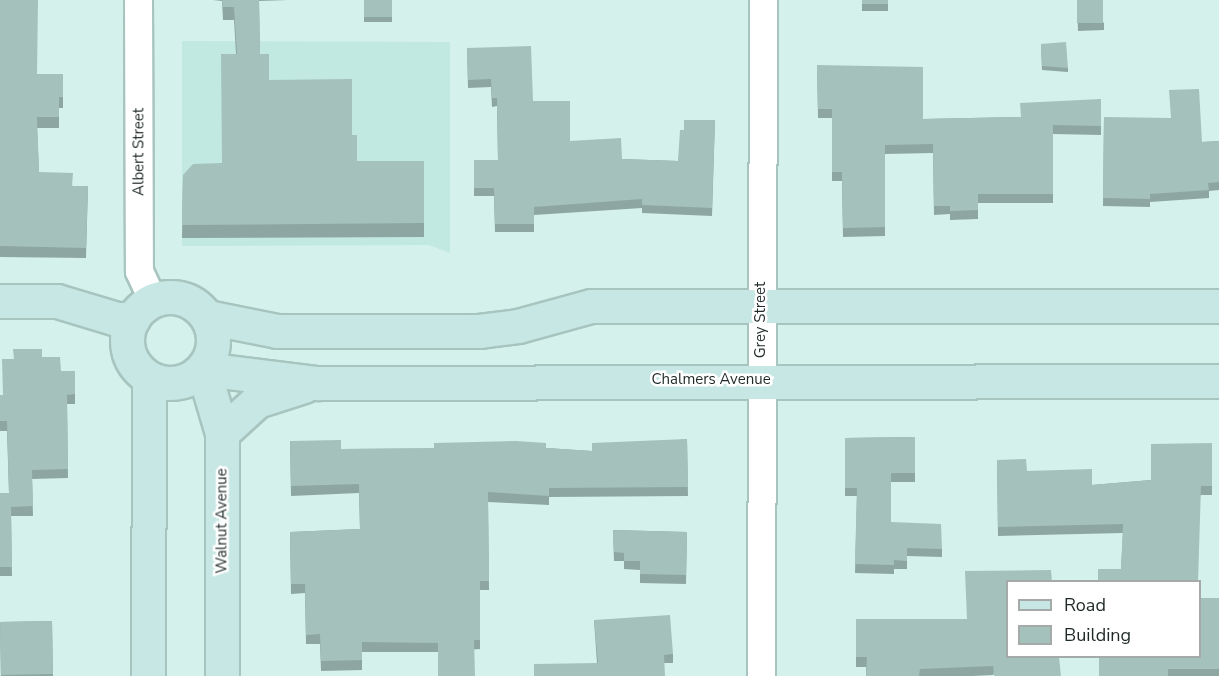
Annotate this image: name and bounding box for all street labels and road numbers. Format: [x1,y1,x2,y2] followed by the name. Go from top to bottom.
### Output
[130,108,148,196] street label: Albert Street
[752,282,770,358] street label: Grey Street
[651,371,771,389] street label: Chalmers Avenue
[213,468,231,574] street label: Walnut Avenue

